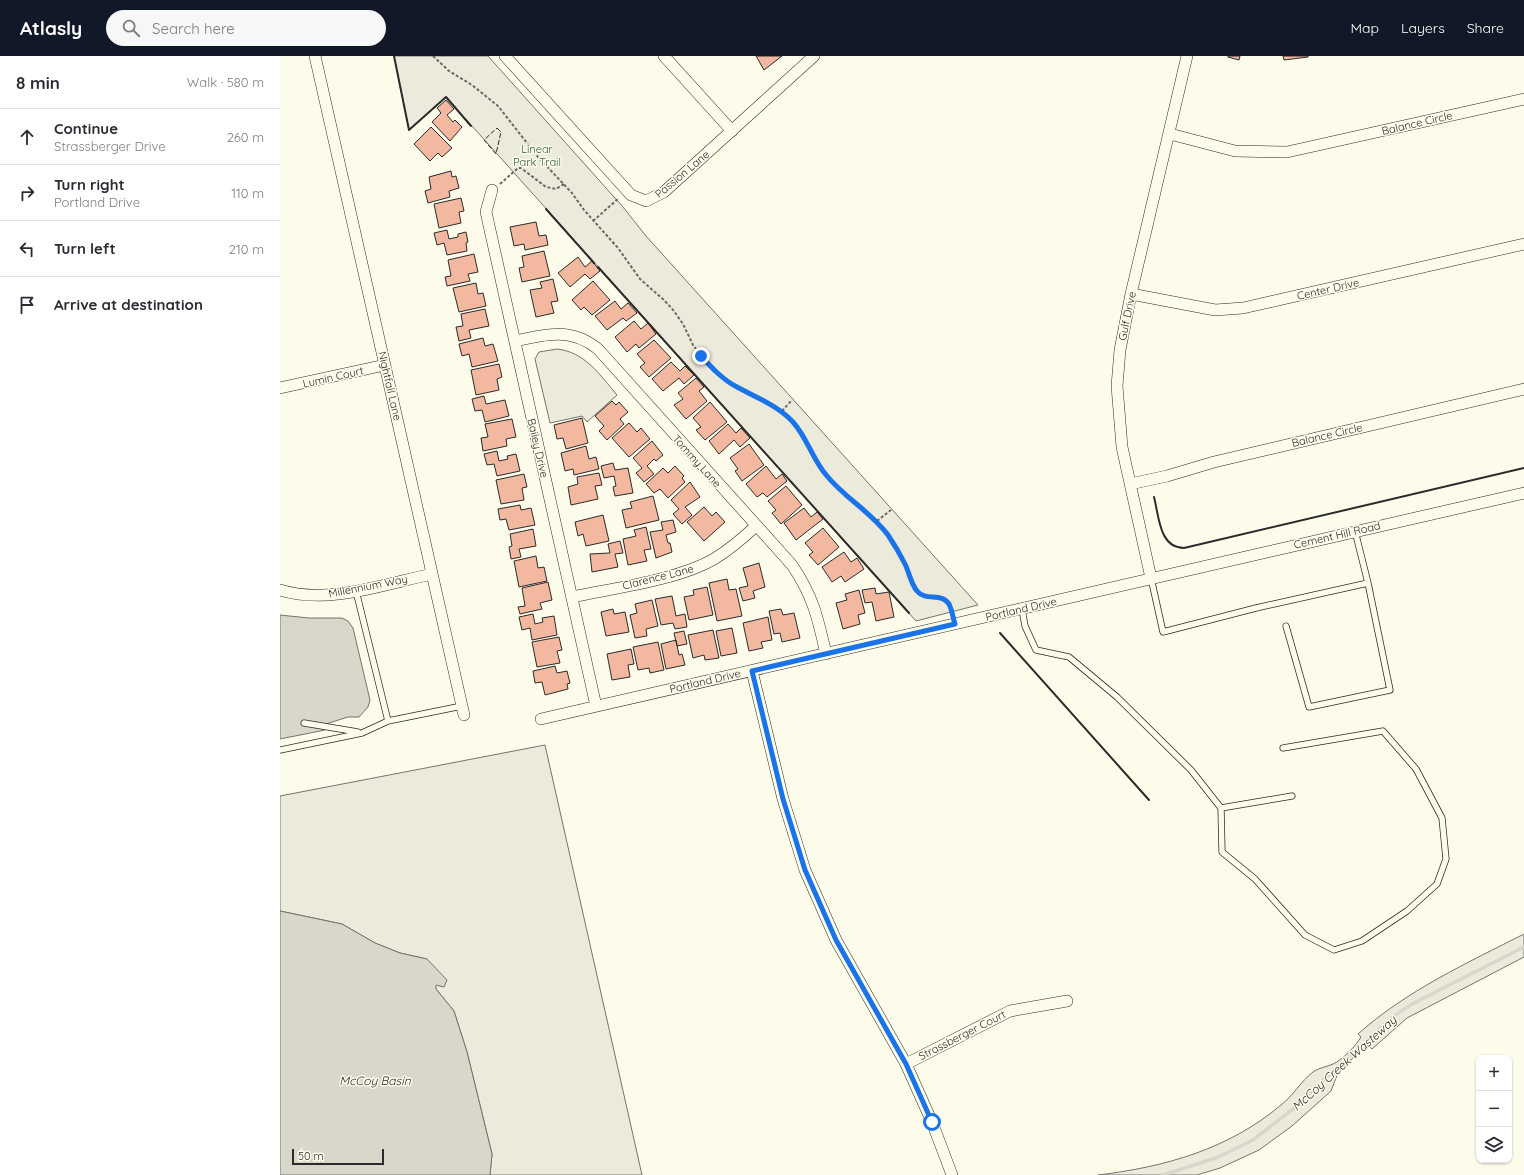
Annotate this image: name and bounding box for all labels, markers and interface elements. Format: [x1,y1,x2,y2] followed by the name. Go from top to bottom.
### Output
[106,10,386,46] search box
[20,16,82,40] text: Atlasly
[120,17,142,39] icon: search
[152,19,235,38] text: Search here
[1350,19,1379,37] text: Map
[1401,19,1445,37] text: Layers
[1467,19,1504,37] text: Share
[16,72,60,93] text: 8 min
[187,74,264,90] text: Walk · 580 m
[1380,108,1454,138] street label: Balance Circle
[54,119,118,138] text: Continue
[16,126,38,148] icon: ahead
[227,129,264,145] text: 260 m
[54,138,166,154] text: Strassberger Drive
[513,142,561,169] park label: Linear Park Trail
[652,147,712,201] street label: Passion Lane
[54,175,125,194] text: Turn right
[16,182,38,204] icon: right
[231,185,264,201] text: 110 m
[54,194,140,210] text: Portland Drive
[16,238,38,260] icon: left
[54,239,116,258] text: Turn left
[229,241,264,257] text: 210 m
[1296,275,1360,303] street label: Center Drive
[1115,290,1139,342] street label: Gulf Drive
[16,294,38,316] icon: arrive
[54,295,203,314] text: Arrive at destination
[692,347,710,365] route end
[375,350,405,422] street label: Nightfall Lane
[301,363,365,391] street label: Lumin Court
[524,417,552,479] street label: Bailey Drive
[1290,420,1364,450] street label: Balance Circle
[670,432,724,490] street label: Tommy Lane
[1292,518,1382,552] street label: Cement Hill Road
[621,561,695,593] street label: Clarence Lane
[327,571,409,601] street label: Millennium Way
[984,594,1058,624] street label: Portland Drive
[668,666,742,696] street label: Portland Drive
[916,1007,1008,1063] street label: Strassberger Court
[1289,1011,1400,1114] water label: McCoy Creek Wasteway
[1476,1055,1512,1163] map controls
[1476,1055,1512,1091] button: +
[339,1073,412,1088] water label: McCoy Basin
[1476,1091,1512,1127] button: −
[923,1113,941,1131] route start
[1476,1127,1512,1163] button: layers
[292,1147,384,1166] scale bar
[298,1149,324,1163] text: 50 m

